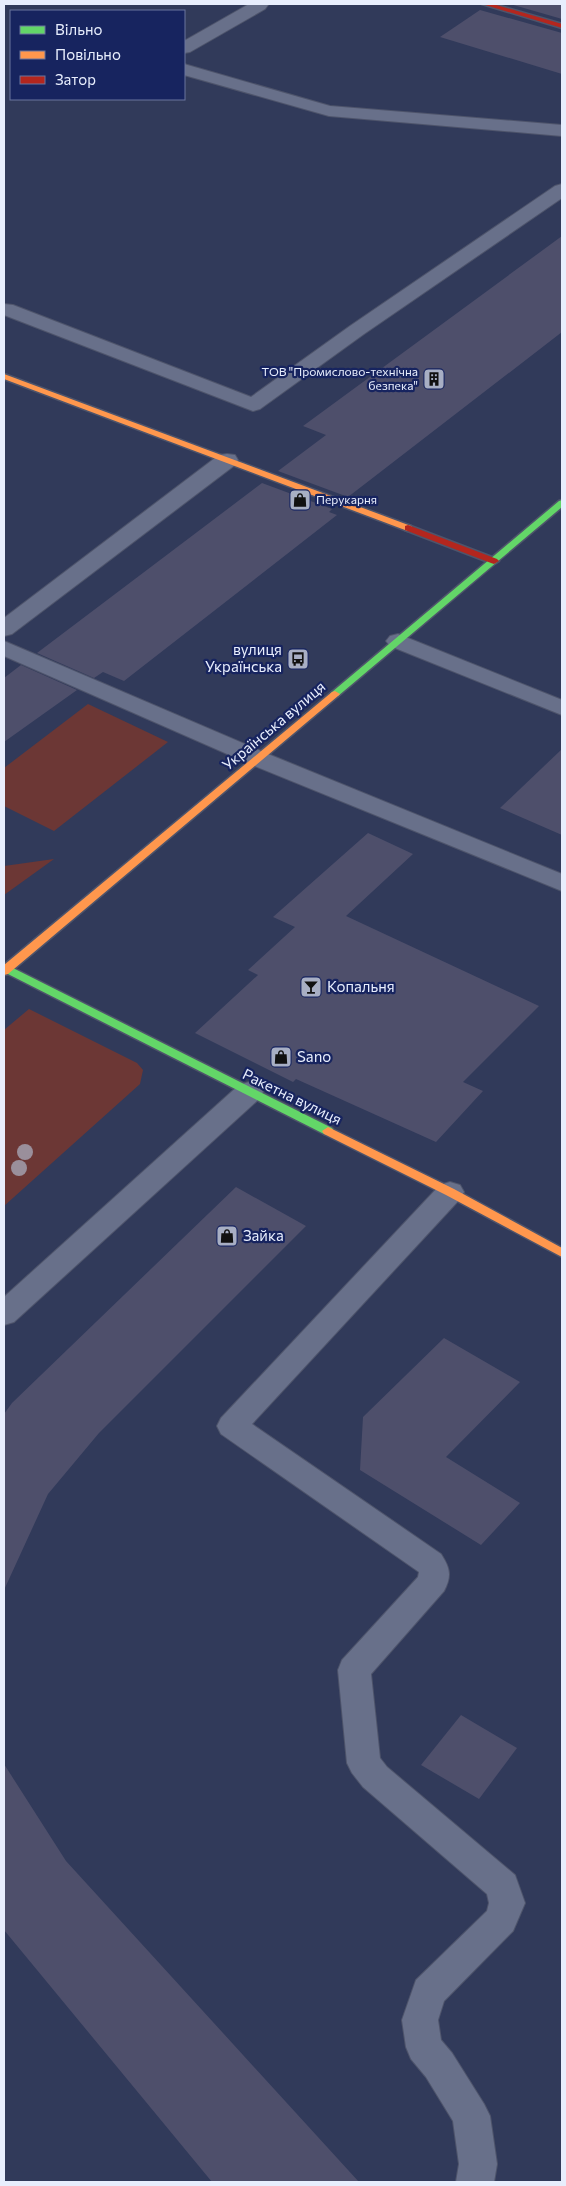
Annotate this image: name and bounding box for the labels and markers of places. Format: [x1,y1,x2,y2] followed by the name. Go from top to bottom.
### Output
[262,364,418,392] place label: ТОВ "Промислово-технічна безпека"
[422,367,446,391] building icon: ТОВ "Промислово-технічна безпека"
[288,488,312,512] shop icon: Перукарня
[316,492,377,506] place label: Перукарня
[205,640,282,675] place label: вулиця Українська
[286,647,310,671] bus stop icon: вулиця Українська
[299,975,323,999] bar icon: Копальня
[327,977,395,995] place label: Копальня
[269,1045,293,1069] shop icon: Sano
[297,1047,331,1065] place label: Sano
[215,1224,239,1248] shop icon: Зайка
[243,1226,284,1244] place label: Зайка

